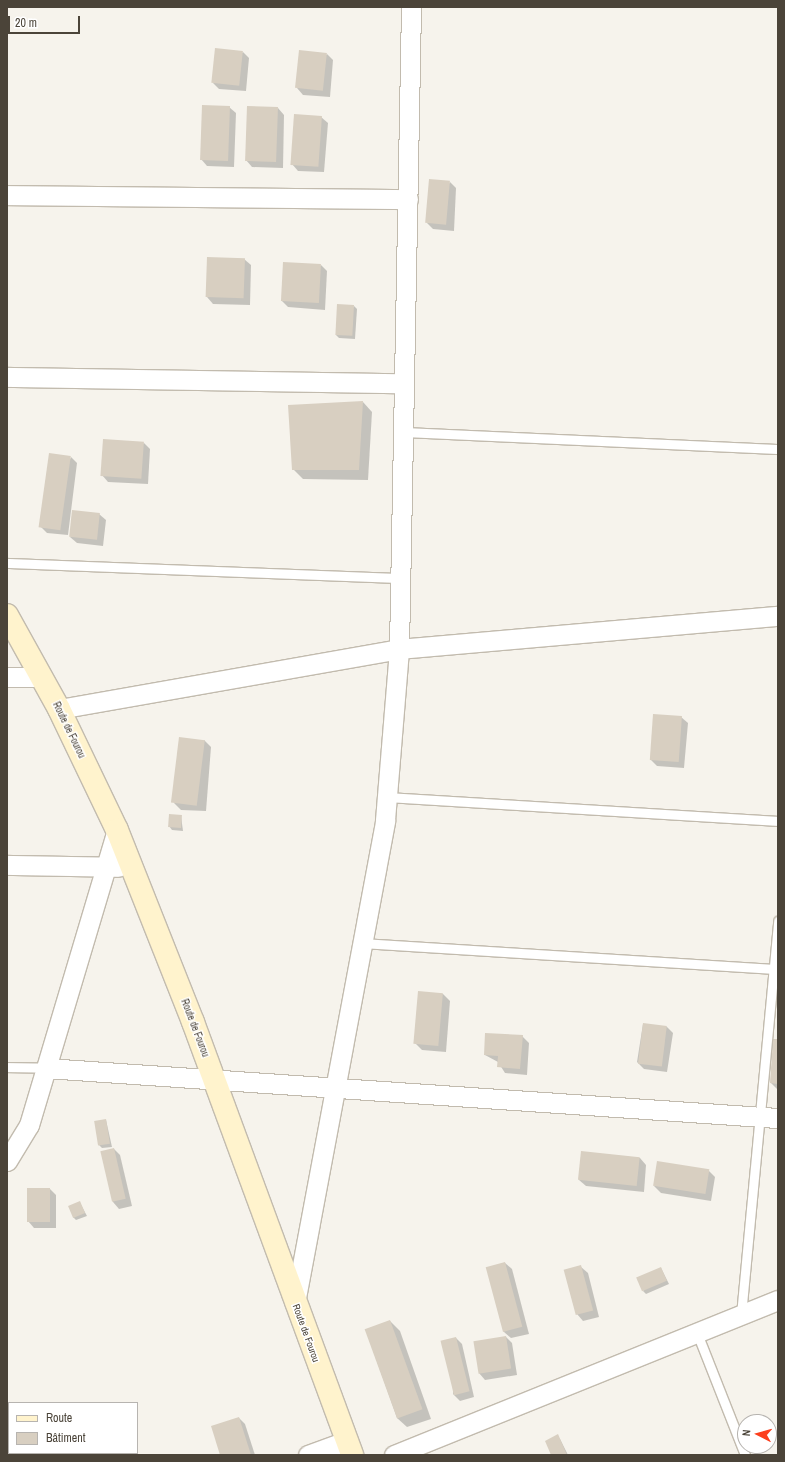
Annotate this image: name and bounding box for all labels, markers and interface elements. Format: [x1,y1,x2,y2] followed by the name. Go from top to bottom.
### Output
[10,8,82,34] scale bar
[15,15,37,31] text: 20 m
[50,700,88,760] street label: Route de Fourou
[178,997,212,1059] street label: Route de Fourou
[290,1302,322,1364] street label: Route de Fourou
[8,1402,138,1454] legend
[46,1410,72,1426] text: Route
[737,1414,777,1454] north arrow
[739,1429,753,1437] text: N
[46,1430,85,1446] text: Bâtiment

